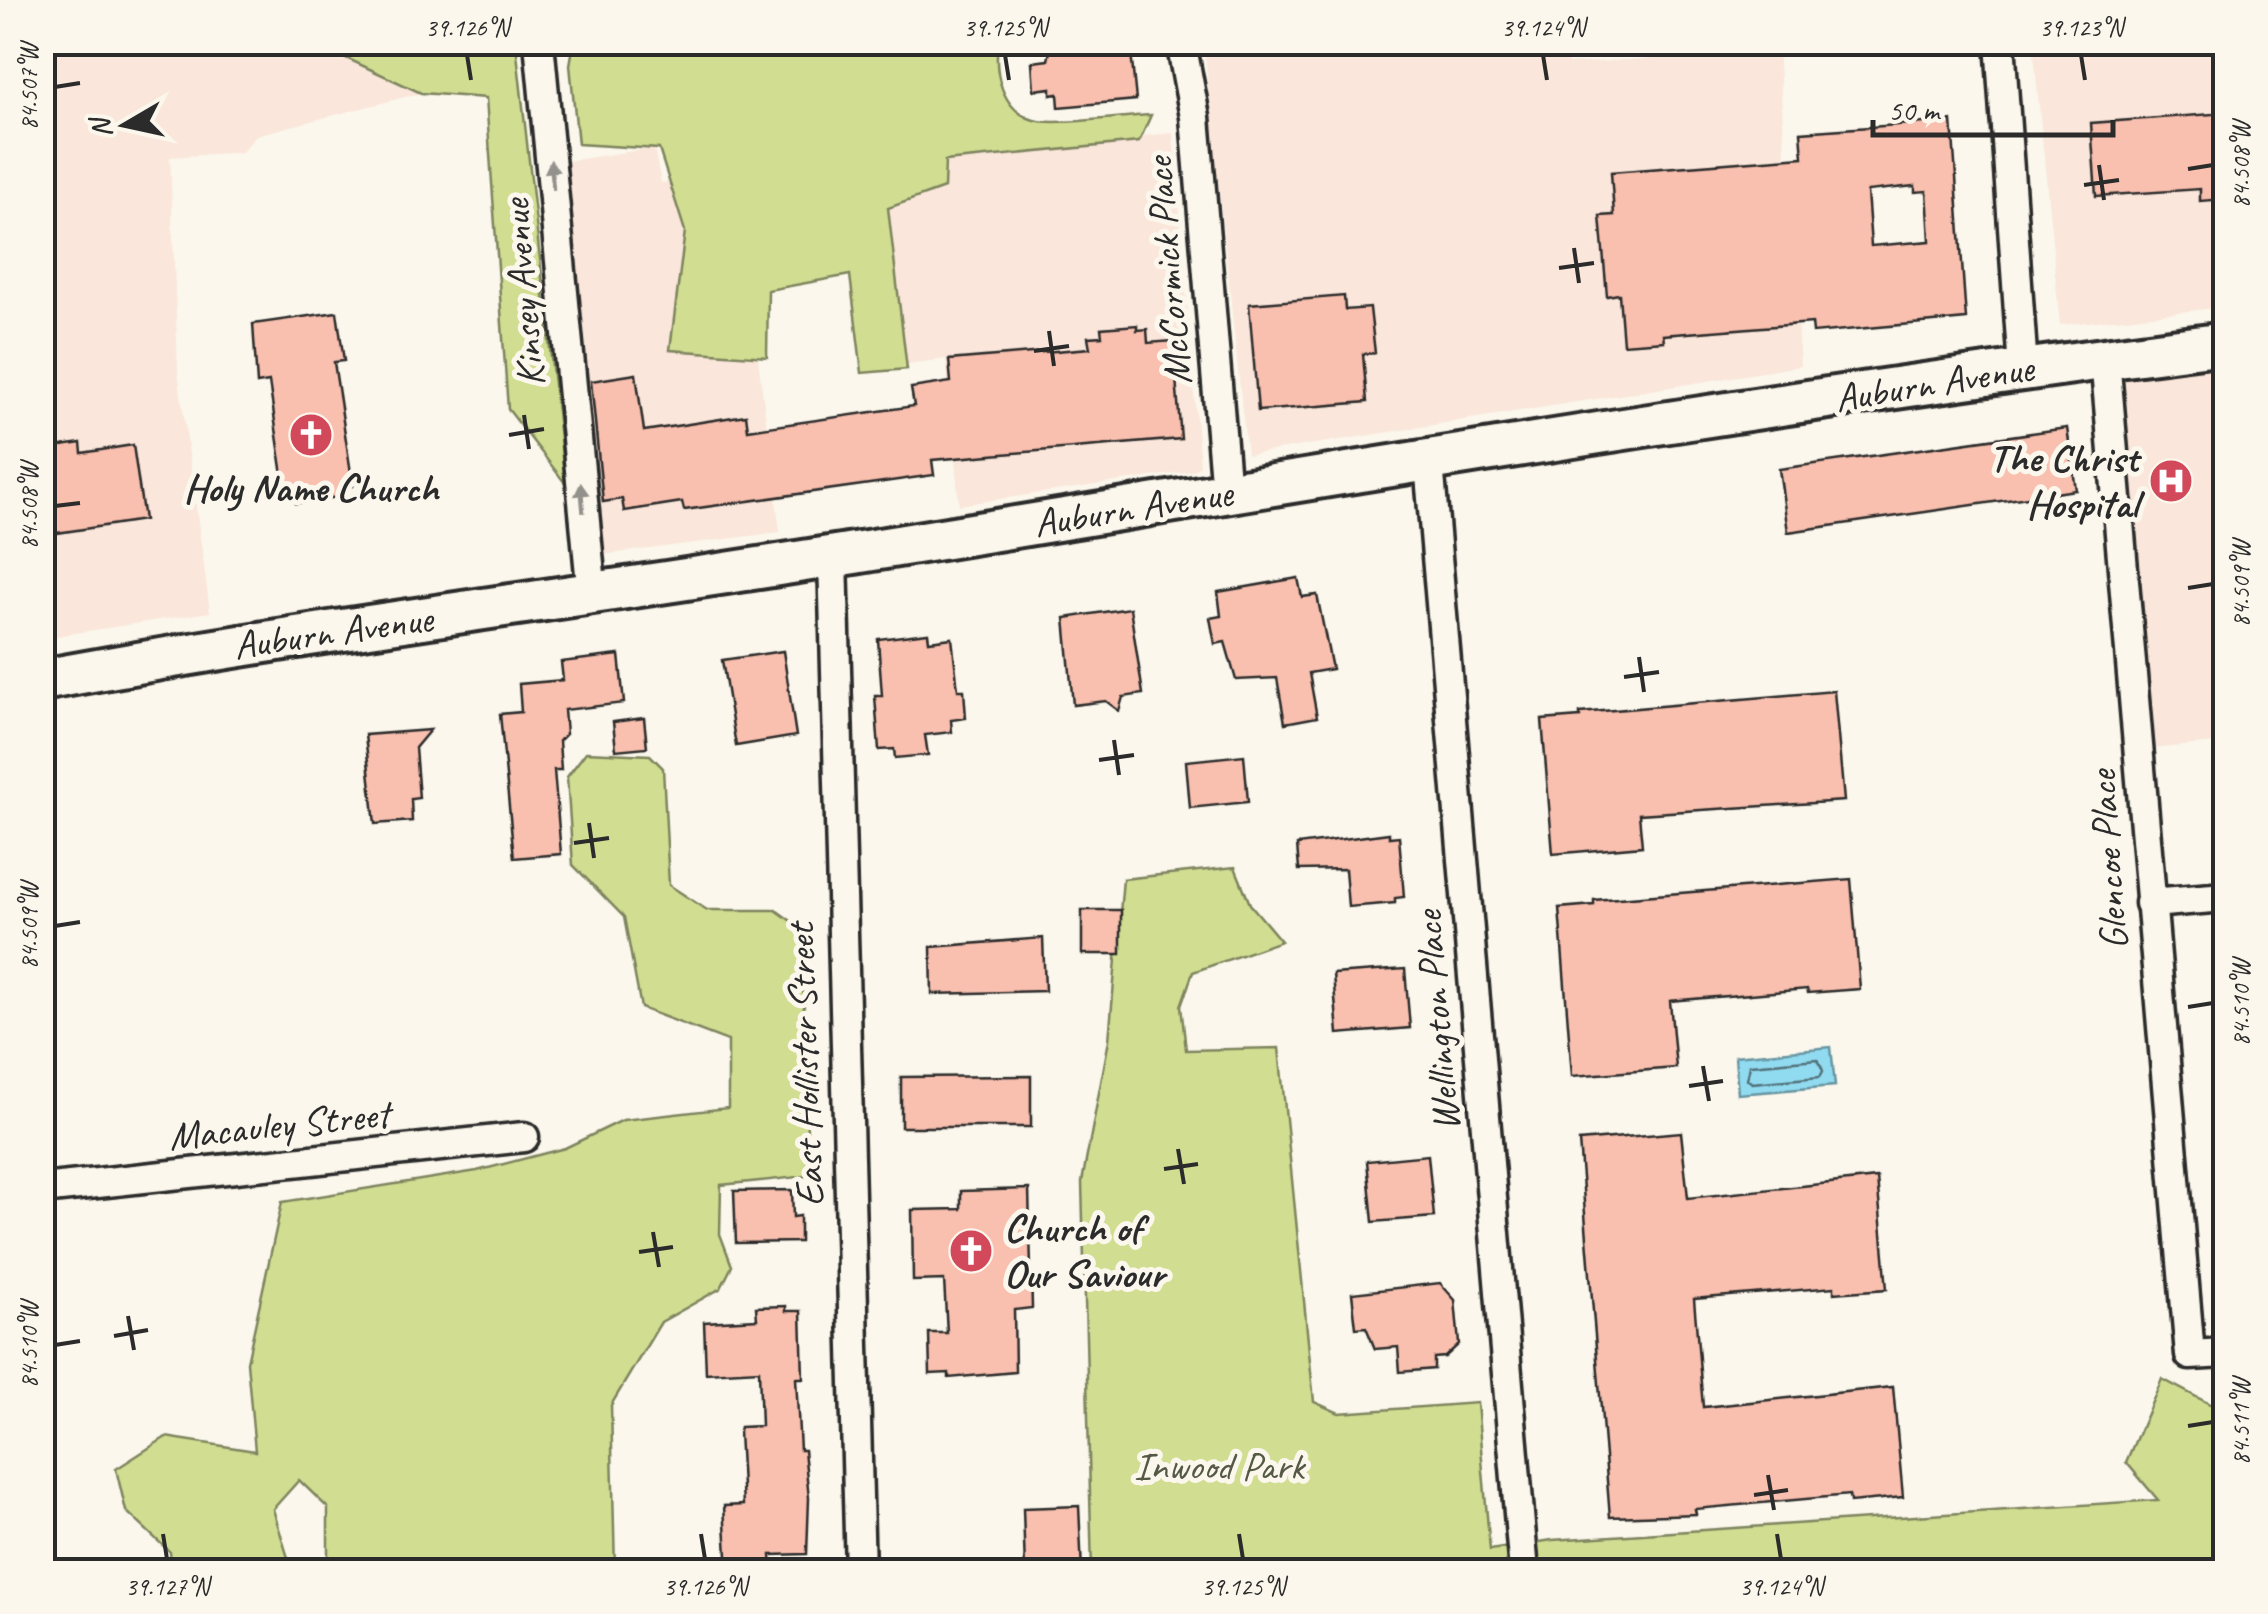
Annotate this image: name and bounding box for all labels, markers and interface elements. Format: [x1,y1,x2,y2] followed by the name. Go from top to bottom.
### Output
[425,12,513,44] text: 39.126°N
[963,12,1051,44] text: 39.125°N
[1501,12,1589,44] text: 39.124°N
[2039,12,2127,44] text: 39.123°N
[13,40,45,130] text: 84.507°W
[75,75,175,175] north arrow
[1873,75,2113,137] scale bar
[1888,91,1941,129] text: 50 m
[81,113,119,140] text: N
[2225,118,2257,208] text: 84.508°W
[1133,152,1203,387] street label: McCormick Place
[543,158,559,190] one-way arrow
[490,194,556,389] street label: Kinsey Avenue
[1831,342,2040,423] street label: Auburn Avenue
[288,412,334,458] church icon: Holy Name Church
[1989,433,2146,529] place label: The Christ Hospital
[2148,458,2194,504] hospital icon: The Christ Hospital
[13,459,45,549] text: 84.508°W
[183,463,441,513] place label: Holy Name Church
[1030,467,1239,548] street label: Auburn Avenue
[574,482,590,514] one-way arrow
[2225,537,2257,627] text: 84.509°W
[230,593,439,671] street label: Auburn Avenue
[2077,766,2139,951] street label: Glencoe Place
[13,879,45,969] text: 84.509°W
[1402,906,1472,1133] street label: Wellington Place
[775,919,835,1207] street label: East Hollister Street
[2225,956,2257,1046] text: 84.510°W
[166,1088,397,1161] street label: Macauley Street
[1004,1203,1169,1299] place label: Church of Our Saviour
[948,1228,994,1274] church icon: Church of Our Saviour
[13,1298,45,1388] text: 84.510°W
[2225,1375,2257,1465] text: 84.511°W
[1134,1441,1307,1491] park label: Inwood Park
[125,1571,213,1603] text: 39.127°N
[663,1571,751,1603] text: 39.126°N
[1201,1571,1289,1603] text: 39.125°N
[1739,1571,1827,1603] text: 39.124°N

